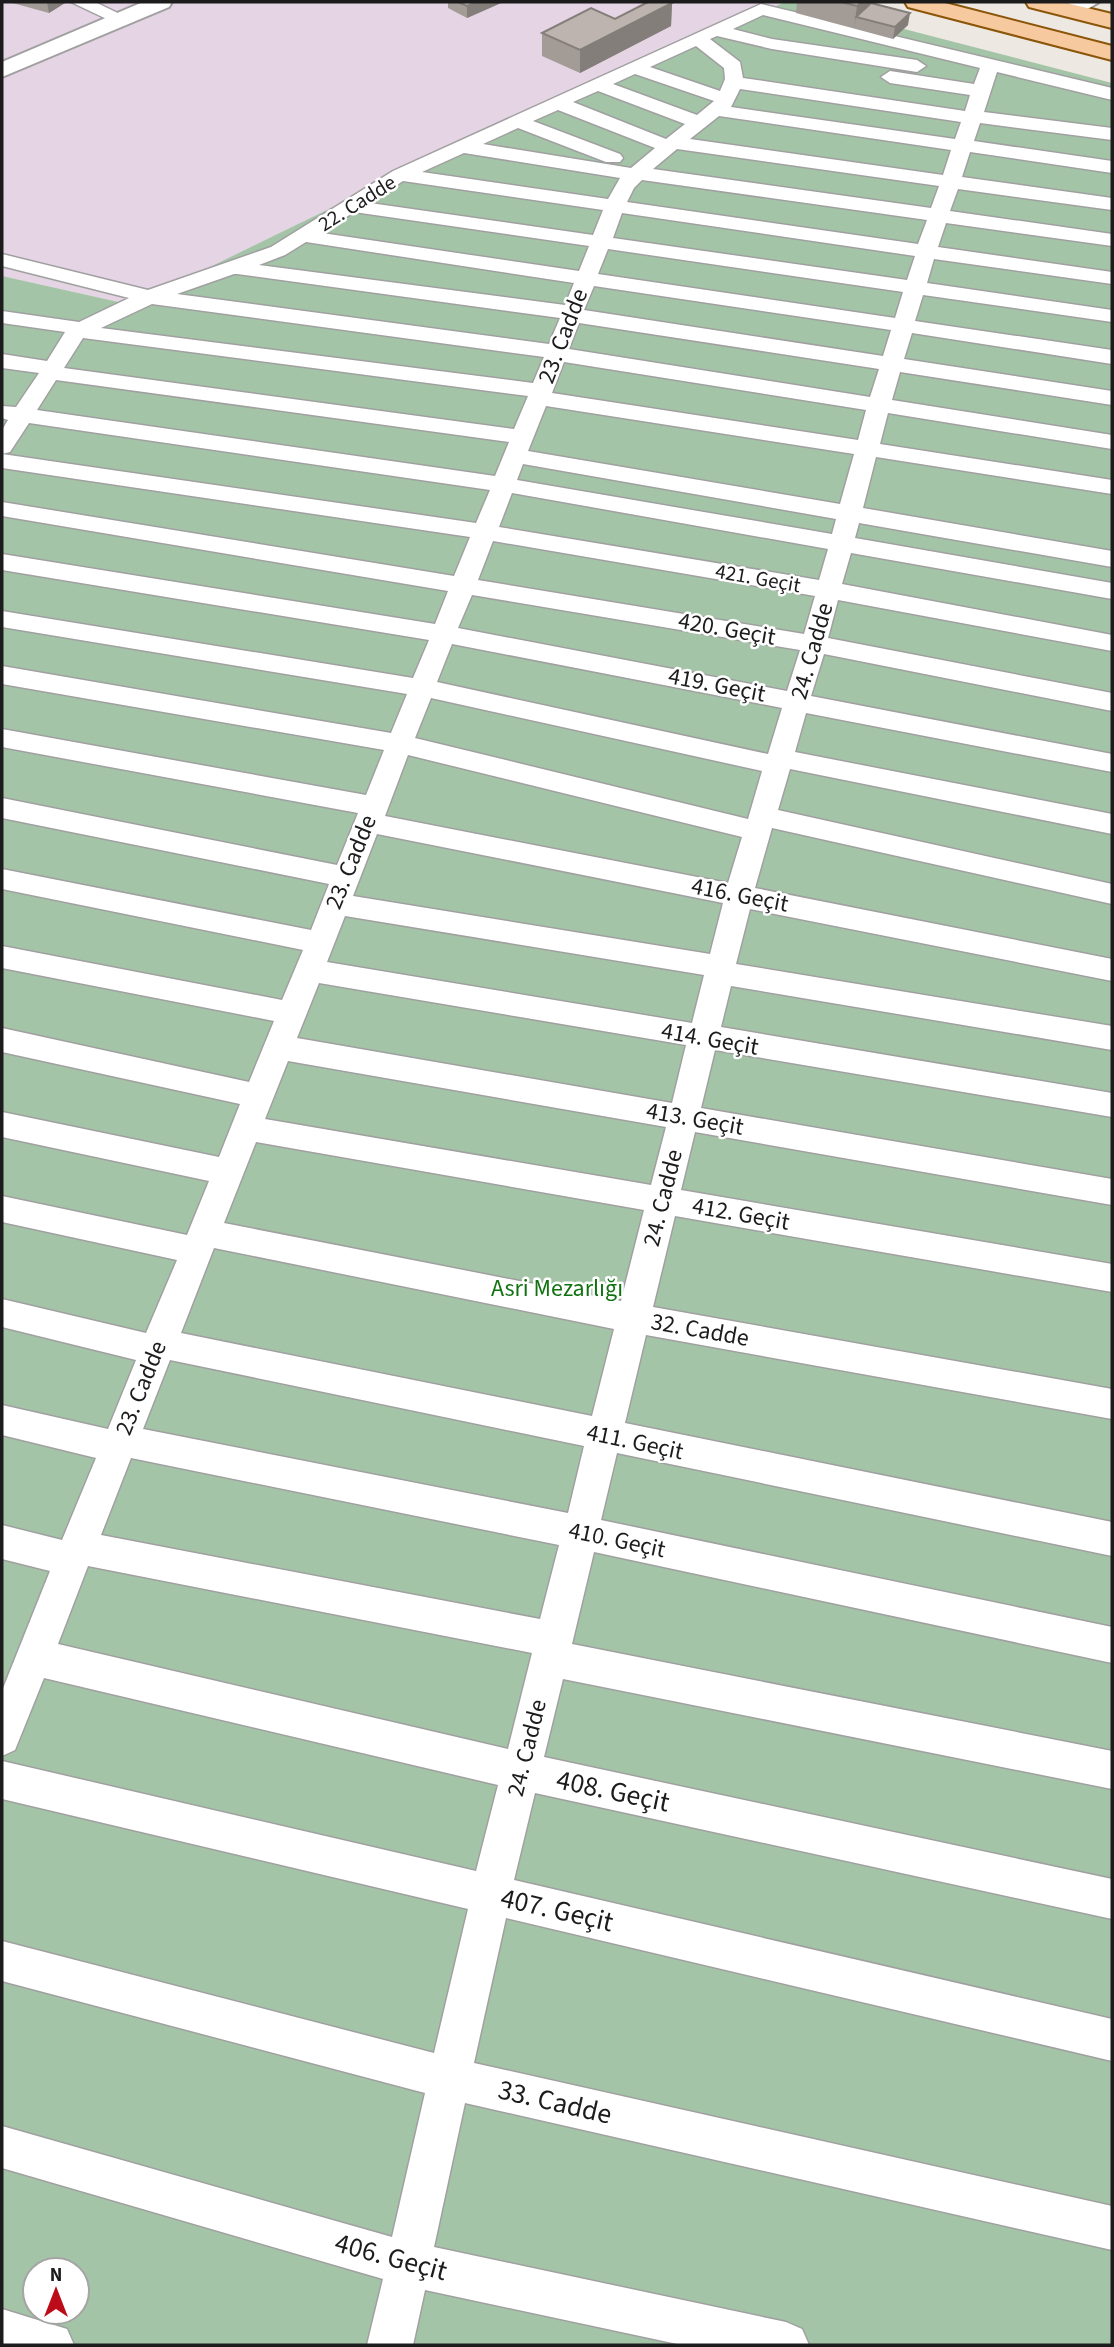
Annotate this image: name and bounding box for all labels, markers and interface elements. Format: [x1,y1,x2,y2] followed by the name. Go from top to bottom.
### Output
[312,167,402,239] street label: 22. Cadde
[529,284,597,388] street label: 23. Cadde
[713,556,803,600] street label: 421. Geçit
[782,599,842,703] street label: 24. Cadde
[676,603,778,655] street label: 420. Geçit
[665,658,769,712] street label: 419. Geçit
[316,810,386,914] street label: 23. Cadde
[688,868,792,922] street label: 416. Geçit
[659,1013,761,1065] street label: 414. Geçit
[644,1093,746,1145] street label: 413. Geçit
[634,1146,692,1250] street label: 24. Cadde
[690,1188,792,1240] street label: 412. Geçit
[491,1271,623,1306] park label: Asri Mezarlığı
[648,1304,752,1356] street label: 32. Cadde
[106,1336,176,1440] street label: 23. Cadde
[583,1415,687,1469] street label: 411. Geçit
[565,1513,669,1567] street label: 410. Geçit
[498,1696,556,1800] street label: 24. Cadde
[553,1760,674,1823] street label: 408. Geçit
[497,1878,618,1942] street label: 407. Geçit
[494,2070,616,2134] street label: 33. Cadde
[330,2223,452,2291] street label: 406. Geçit
[21,2256,91,2326] north arrow
[50,2262,62,2289] text: N

